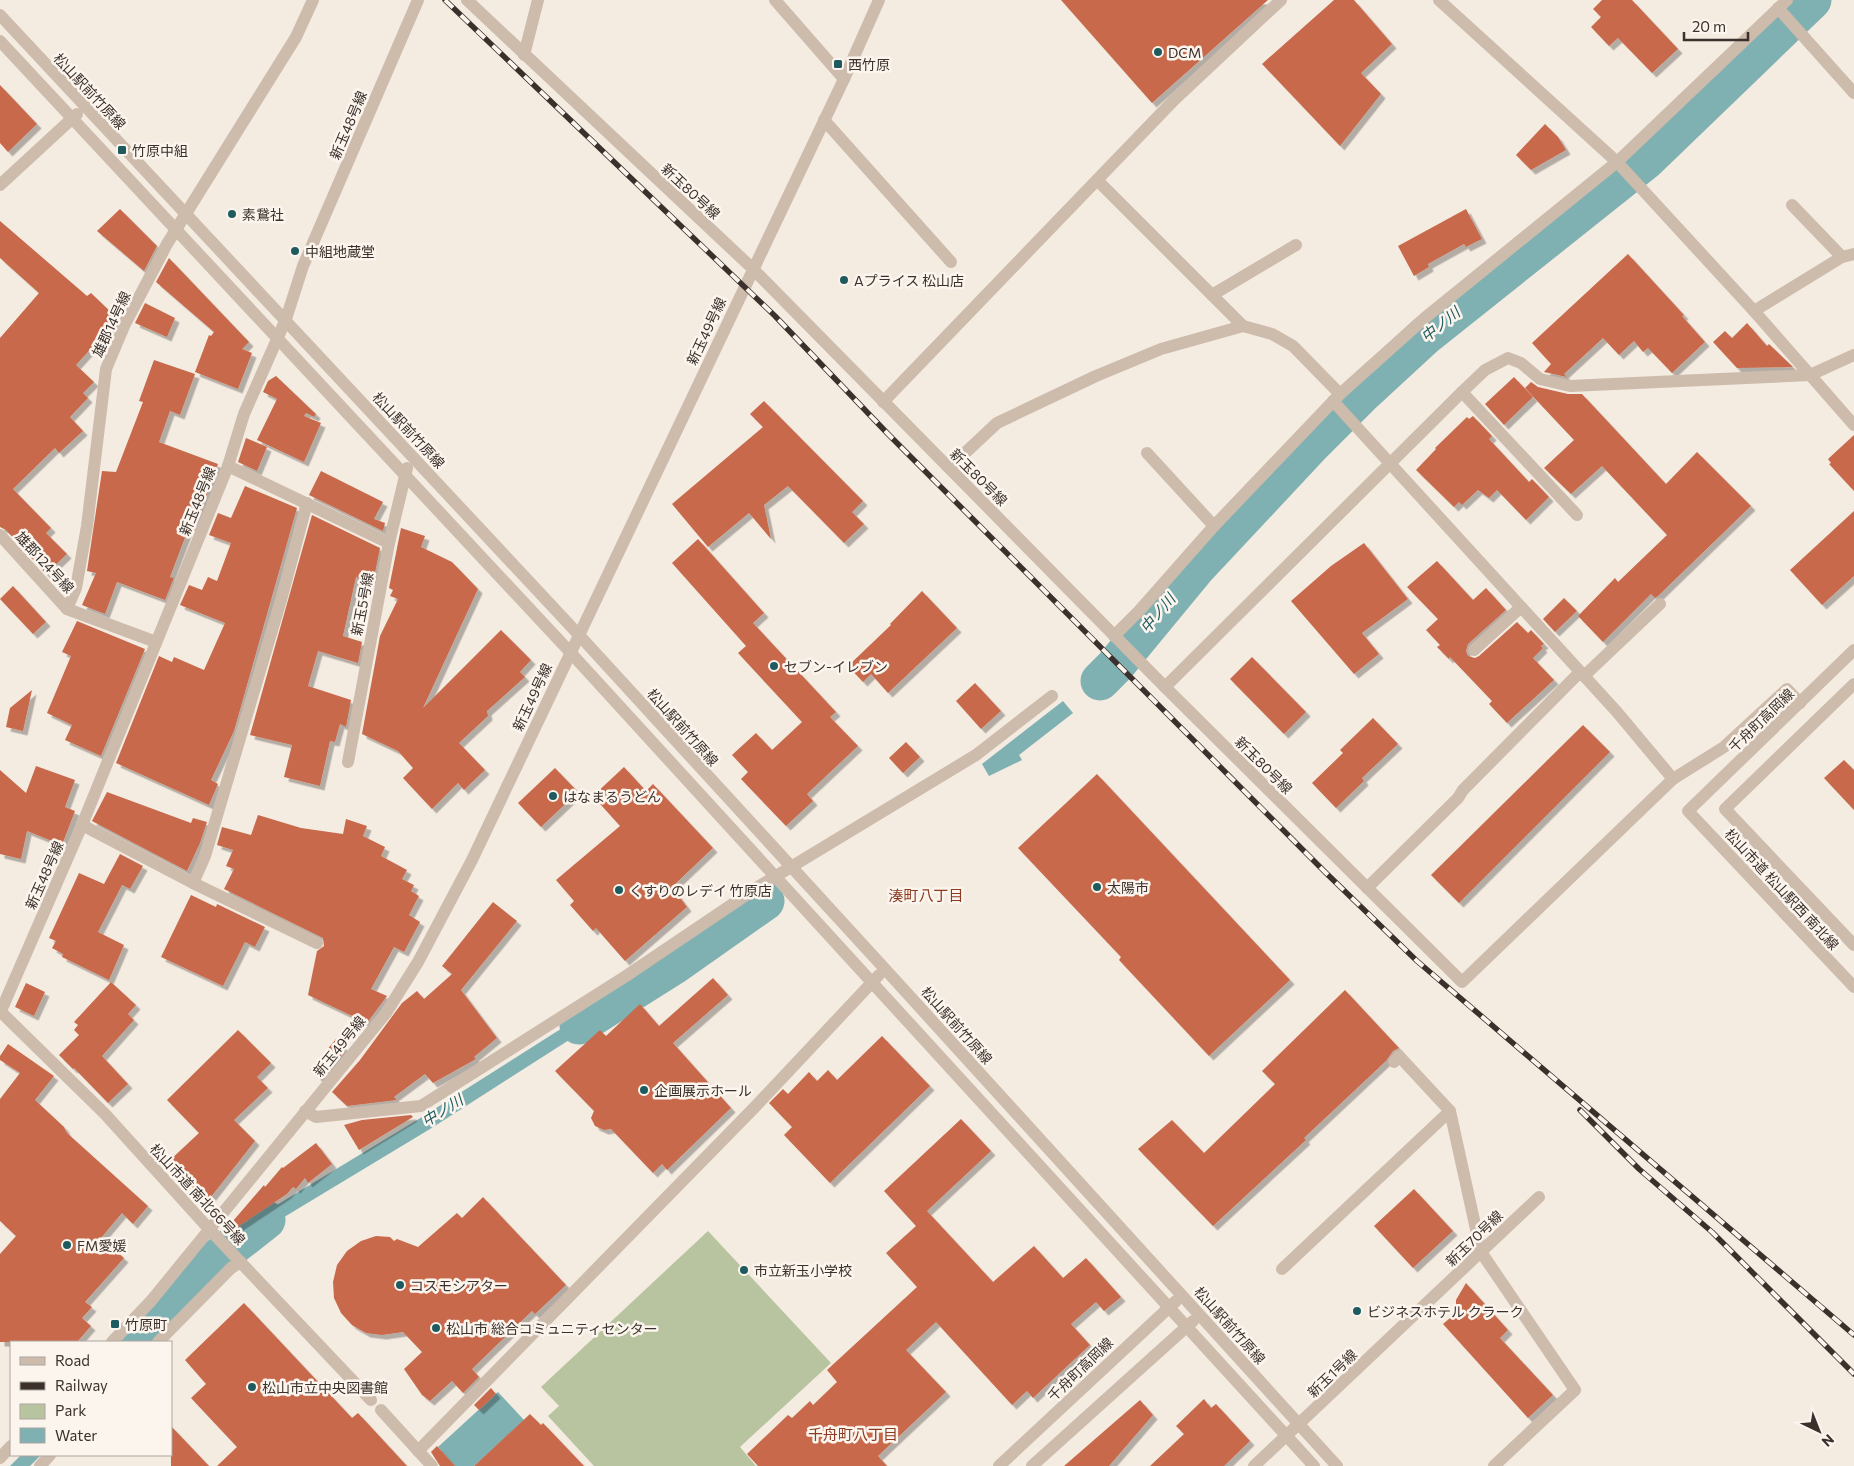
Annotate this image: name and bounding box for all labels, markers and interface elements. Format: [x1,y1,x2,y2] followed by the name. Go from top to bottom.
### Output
[1684,10,1748,42] scale bar
[1692,17,1726,35] text: 20 m
[1168,44,1201,61] place label: DCM
[1152,46,1164,58] marker: DCM
[50,49,130,133] street label: 松山駅前竹原線
[848,56,890,73] place label: 西竹原
[832,58,844,70] marker: 西竹原
[326,88,370,162] street label: 新玉48号線
[132,142,188,159] place label: 竹原中組
[116,144,128,156] marker: 竹原中組
[658,160,724,222] street label: 新玉80号線
[242,206,284,223] place label: 素鵞社
[226,208,238,220] marker: 素鵞社
[305,243,375,260] place label: 中組地蔵堂
[289,245,301,257] marker: 中組地蔵堂
[854,272,964,289] place label: Aプライス 松山店
[838,274,850,286] marker: Aプライス 松山店
[88,289,134,359] street label: 雄郡14号線
[683,294,729,368] street label: 新玉49号線
[1417,302,1465,345] water label: 中ノ川
[369,388,449,472] street label: 松山駅前竹原線
[947,445,1011,509] street label: 新玉80号線
[175,464,219,538] street label: 新玉48号線
[12,528,78,596] street label: 雄郡124号線
[348,571,376,637] street label: 新玉5号線
[1136,588,1180,636] water label: 中ノ川
[784,658,888,675] place label: セブン-イレブン
[509,660,555,734] street label: 新玉49号線
[768,660,780,672] marker: セブン-イレブン
[644,685,722,769] street label: 松山駅前竹原線
[1725,685,1797,755] street label: 千舟町高岡線
[1232,733,1296,797] street label: 新玉80号線
[563,788,661,805] place label: はなまるうどん
[547,790,559,802] marker: はなまるうどん
[1721,825,1843,953] street label: 松山市道 松山駅西 南北線
[21,838,67,912] street label: 新玉48号線
[1107,879,1149,896] place label: 太陽市
[1091,881,1103,893] marker: 太陽市
[629,882,772,899] place label: くすりのレデイ 竹原店
[613,884,625,896] marker: くすりのレデイ 竹原店
[888,886,964,904] district label: 湊町八丁目
[918,983,996,1067] street label: 松山駅前竹原線
[309,1012,369,1080] street label: 新玉49号線
[654,1082,752,1099] place label: 企画展示ホール
[638,1084,650,1096] marker: 企画展示ホール
[418,1089,468,1130] water label: 中ノ川
[147,1140,249,1248] street label: 松山市道 南北66号線
[1442,1207,1506,1269] street label: 新玉70号線
[77,1237,126,1254] place label: FM愛媛
[61,1239,73,1251] marker: FM愛媛
[754,1262,852,1279] place label: 市立新玉小学校
[738,1264,750,1276] marker: 市立新玉小学校
[410,1277,508,1294] place label: コスモシアター
[394,1279,406,1291] marker: コスモシアター
[1191,1283,1269,1367] street label: 松山駅前竹原線
[1367,1303,1524,1320] place label: ビジネスホテル クラーク
[1351,1305,1363,1317] marker: ビジネスホテル クラーク
[125,1316,167,1333] place label: 竹原町
[109,1318,121,1330] marker: 竹原町
[446,1320,658,1337] place label: 松山市 総合コミュニティセンター
[430,1322,442,1334] marker: 松山市 総合コミュニティセンター
[1044,1334,1116,1404] street label: 千舟町高岡線
[10,1341,172,1456] legend
[1304,1345,1360,1401] street label: 新玉1号線
[55,1351,90,1369] text: Road
[55,1376,108,1394] text: Railway
[262,1379,388,1396] place label: 松山市立中央図書館
[246,1381,258,1393] marker: 松山市立中央図書館
[55,1401,86,1419] text: Park
[1794,1406,1844,1456] north arrow
[808,1425,898,1443] district label: 千舟町八丁目
[55,1426,97,1444] text: Water
[1819,1431,1838,1451] text: N

